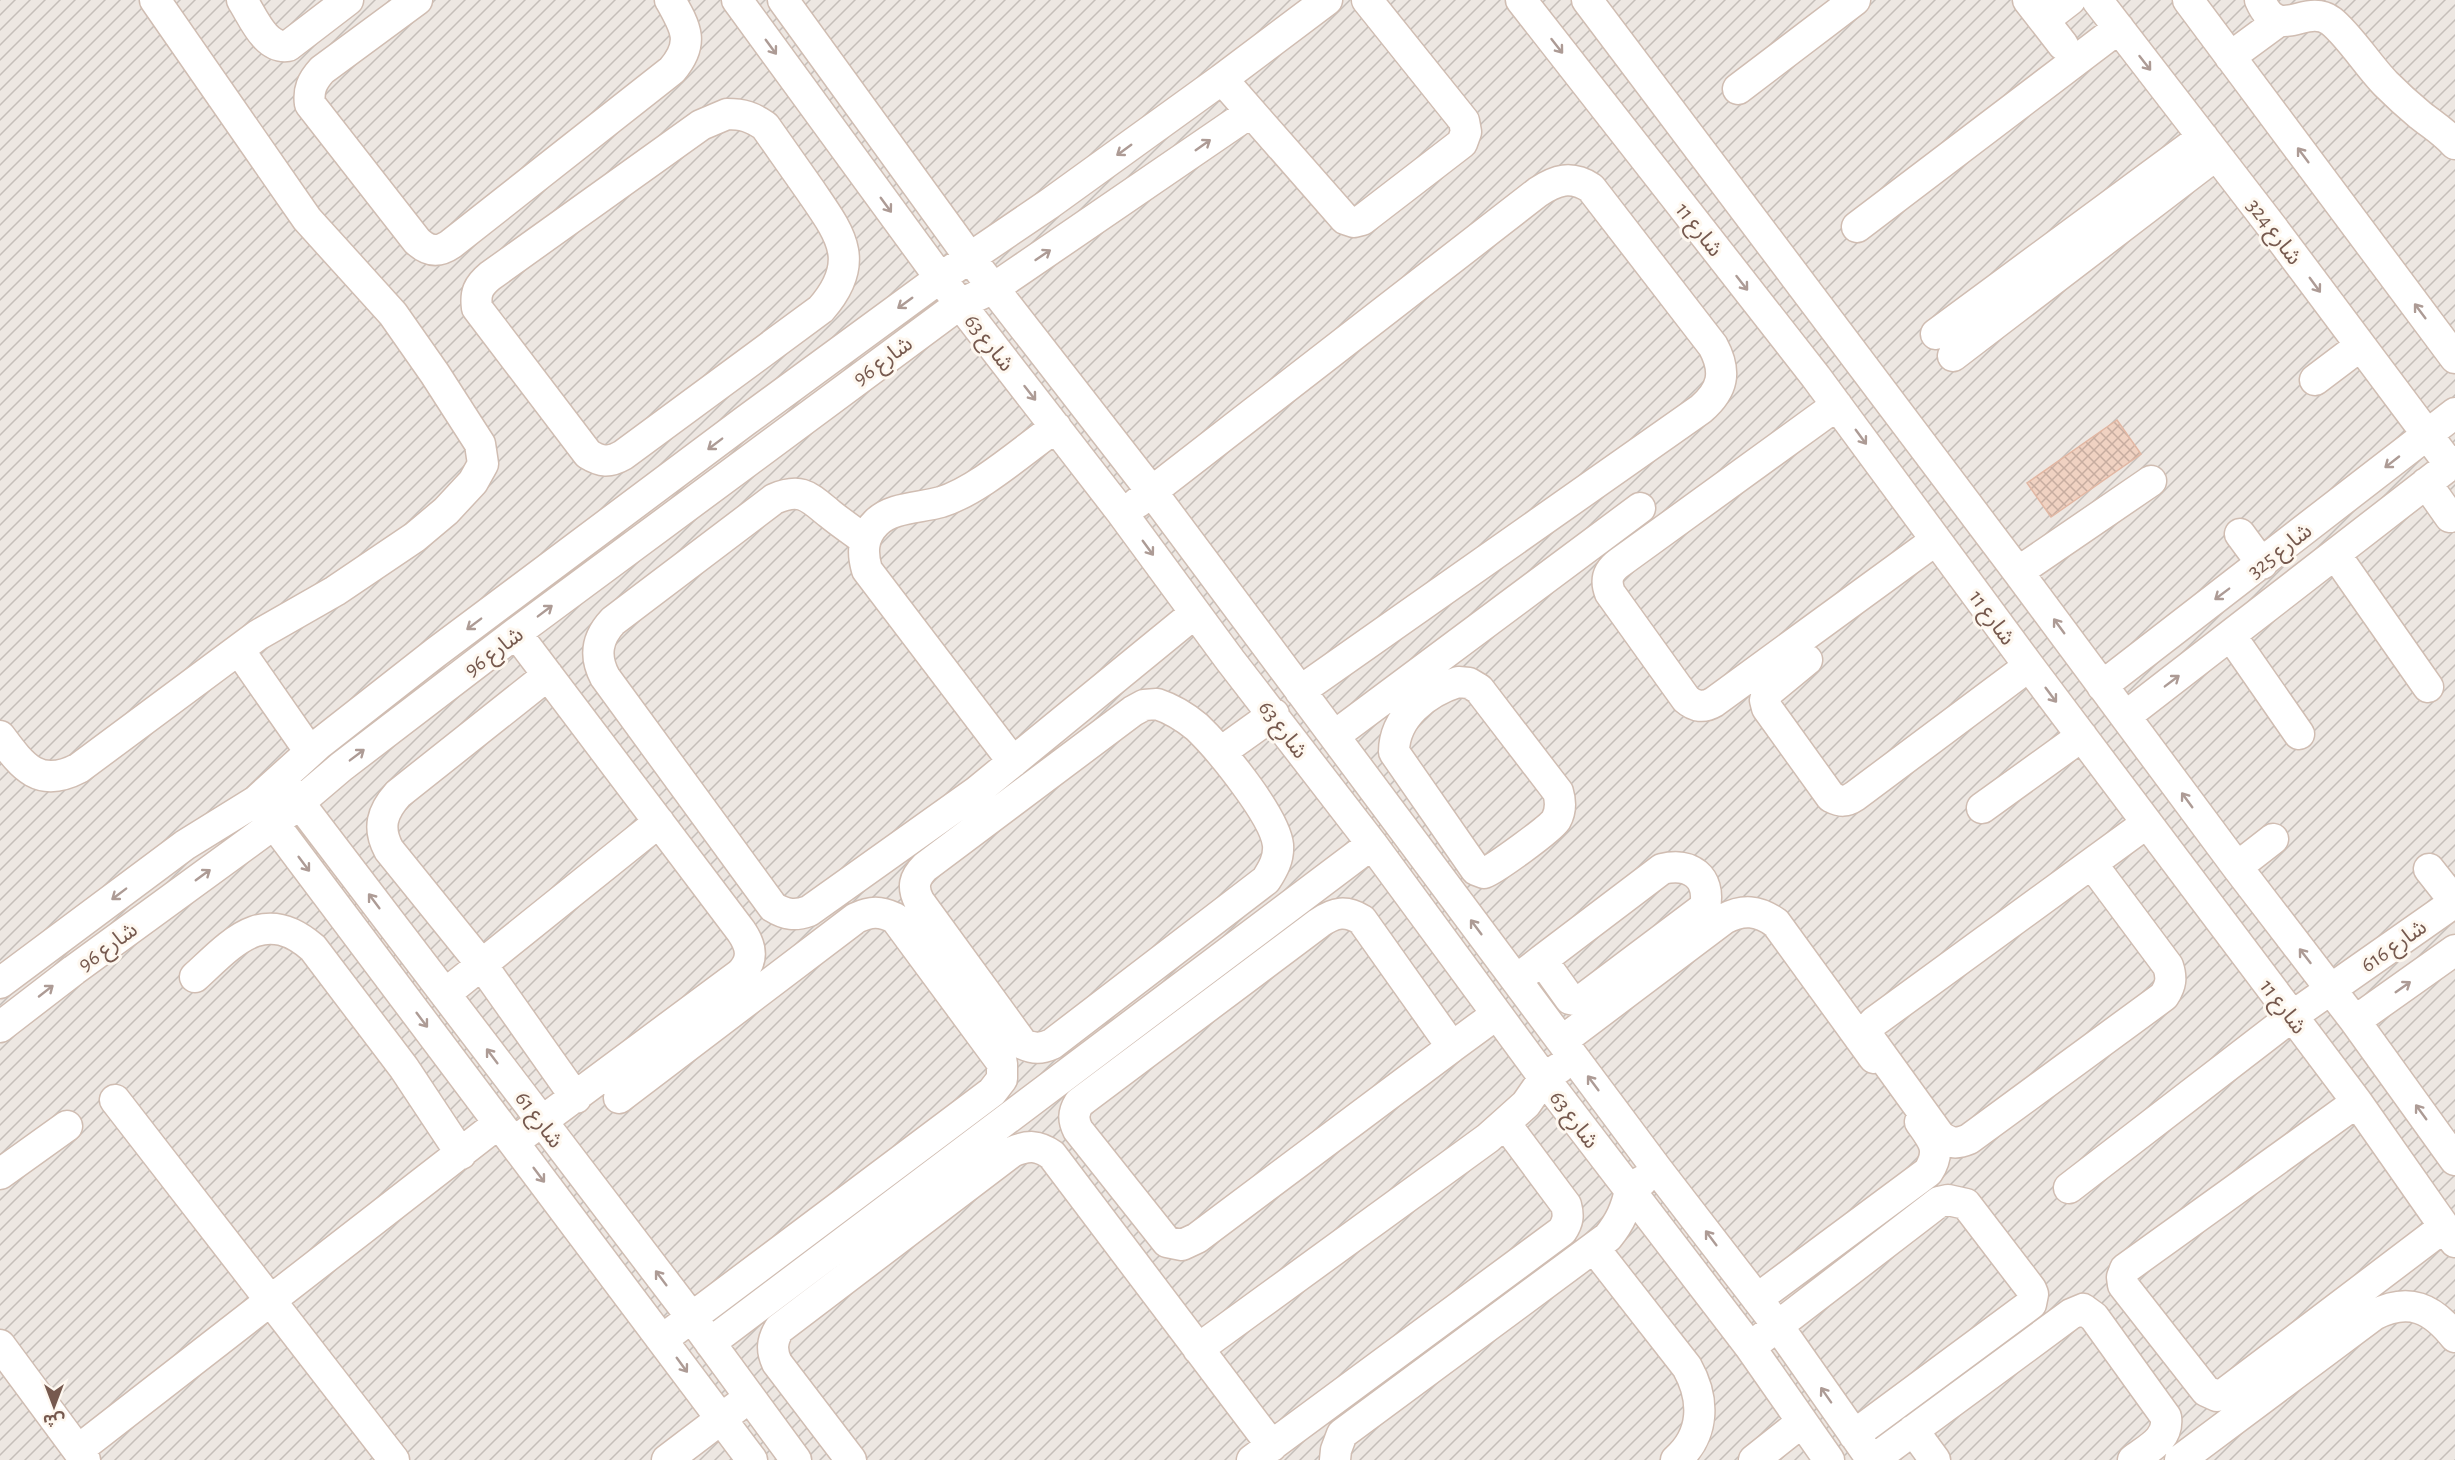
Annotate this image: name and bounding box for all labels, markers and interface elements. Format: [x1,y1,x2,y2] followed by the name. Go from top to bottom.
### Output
[1550,38,1563,54] one-way arrow
[765,39,777,55] one-way arrow
[2139,55,2152,71] one-way arrow
[1195,139,1211,151] one-way arrow
[1116,144,1132,156] one-way arrow
[2297,147,2310,163] one-way arrow
[2239,195,2306,272] street label: شارع 324
[880,196,892,212] one-way arrow
[1668,199,1727,264] street label: شارع 11
[1034,249,1050,261] one-way arrow
[1735,274,1748,290] one-way arrow
[2308,276,2321,292] one-way arrow
[897,296,913,309] one-way arrow
[2414,304,2426,320] one-way arrow
[956,310,1018,378] street label: شارع 63
[849,332,919,394] street label: شارع 96
[1023,385,1036,401] one-way arrow
[1854,429,1867,445] one-way arrow
[707,438,723,450] one-way arrow
[2384,455,2400,468] one-way arrow
[2243,519,2319,586] street label: شارع 325
[1142,540,1154,556] one-way arrow
[1961,586,2019,652] street label: شارع 11
[2214,588,2230,601] one-way arrow
[537,605,553,618] one-way arrow
[467,617,483,630] one-way arrow
[2053,619,2065,635] one-way arrow
[460,623,530,685] street label: شارع 96
[2164,675,2180,687] one-way arrow
[2045,687,2058,703] one-way arrow
[1251,697,1312,766] street label: شارع 63
[348,749,364,762] one-way arrow
[2181,792,2194,808] one-way arrow
[298,855,310,871] one-way arrow
[195,869,211,882] one-way arrow
[111,887,127,900] one-way arrow
[368,894,380,910] one-way arrow
[2357,915,2433,980] street label: شارع 616
[74,918,144,980] street label: شارع 96
[1470,919,1482,935] one-way arrow
[2298,948,2311,964] one-way arrow
[2252,975,2311,1041] street label: شارع 11
[2394,981,2410,993] one-way arrow
[38,985,54,998] one-way arrow
[415,1011,428,1027] one-way arrow
[486,1049,498,1065] one-way arrow
[1587,1075,1599,1091] one-way arrow
[507,1087,567,1155] street label: شارع 61
[1542,1087,1603,1156] street label: شارع 63
[2415,1105,2427,1121] one-way arrow
[532,1167,545,1183] one-way arrow
[1704,1231,1717,1247] one-way arrow
[655,1271,668,1287] one-way arrow
[675,1356,688,1372] one-way arrow
[24,1376,84,1436] north arrow
[1820,1388,1832,1404] one-way arrow
[43,1411,65,1428] text: ش

